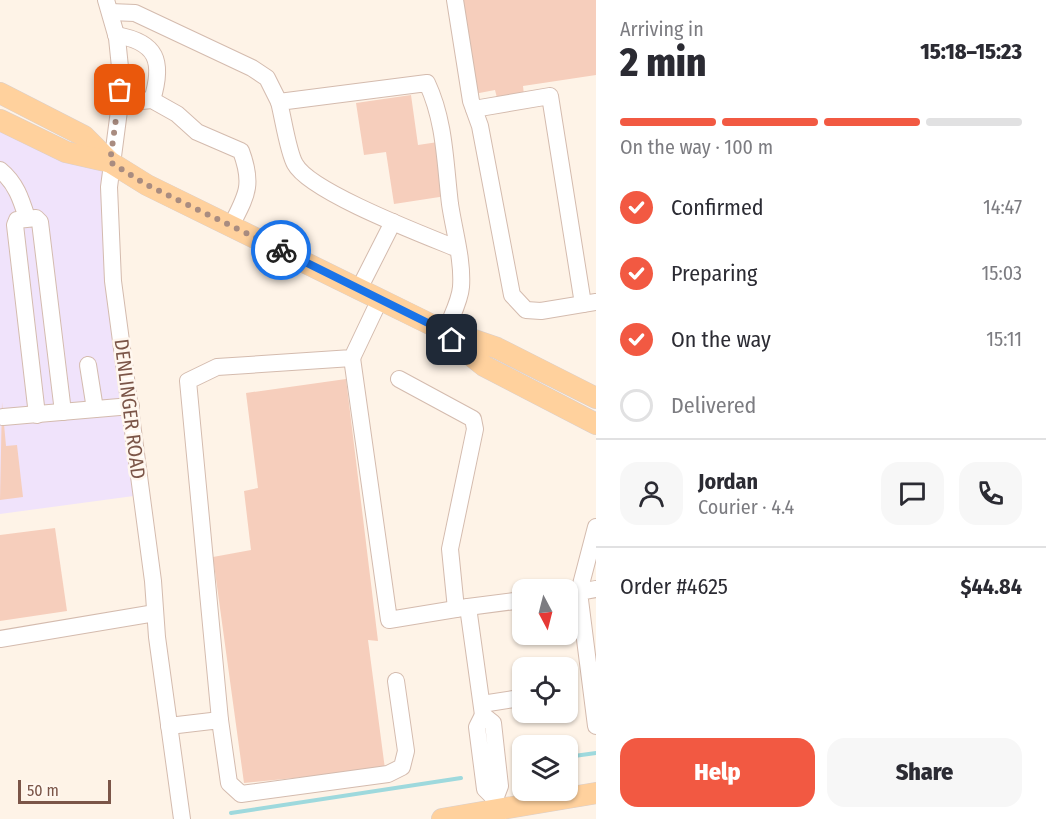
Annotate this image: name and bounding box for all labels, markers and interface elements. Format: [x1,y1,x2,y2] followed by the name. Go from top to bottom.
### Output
[620,17,704,41] text: Arriving in
[920,38,1022,65] text: 15:18–15:23
[620,40,706,86] text: 2 min
[94,64,145,115] pin
[103,73,136,106] icon: bag
[620,135,773,159] text: On the way · 100 m
[620,191,653,224] icon: check
[671,194,764,221] text: Confirmed
[983,195,1022,219] text: 14:47
[251,220,311,280] courier
[265,234,298,267] icon: bike
[620,257,653,290] icon: check
[671,260,757,287] text: Preparing
[982,261,1022,285] text: 15:03
[426,314,477,365] pin
[435,323,468,356] icon: home
[620,323,653,356] icon: check
[671,326,771,353] text: On the way
[986,327,1022,351] text: 15:11
[109,338,151,480] street label: DENLINGER ROAD
[671,392,756,419] text: Delivered
[620,462,683,525] button: person
[881,462,944,525] button: chat
[959,462,1022,525] button: phone
[698,468,758,495] text: Jordan
[698,495,794,519] text: Courier · 4.4
[620,573,728,600] text: Order #4625
[960,573,1022,600] text: $44.84
[512,579,578,645] north arrow
[512,579,578,801] map controls
[512,657,578,723] button: locate
[512,735,578,801] button: layers
[620,738,815,807] button: Help
[827,738,1022,807] button: Share
[18,777,111,804] scale bar
[27,781,59,800] text: 50 m

